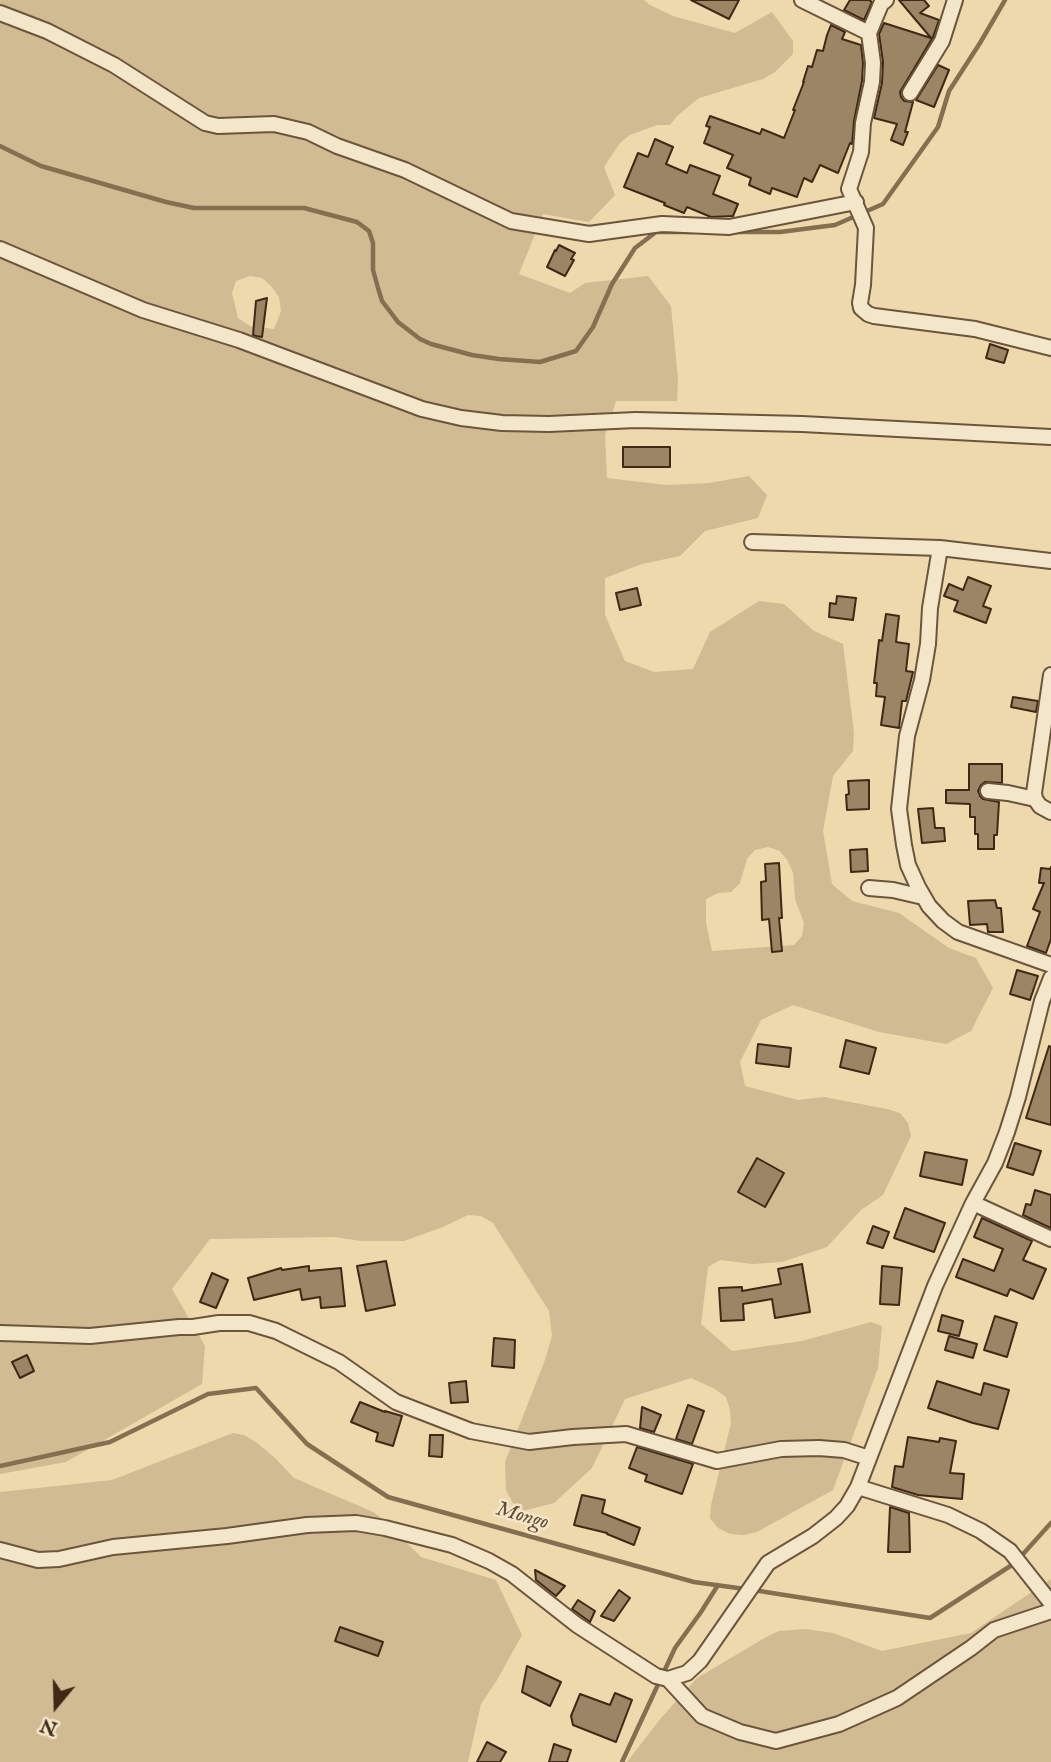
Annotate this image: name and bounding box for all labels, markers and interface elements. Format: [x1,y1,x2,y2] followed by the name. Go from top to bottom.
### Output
[493,1497,551,1537] water label: Mongo
[21,1671,91,1741] north arrow
[37,1712,61,1740] text: N

